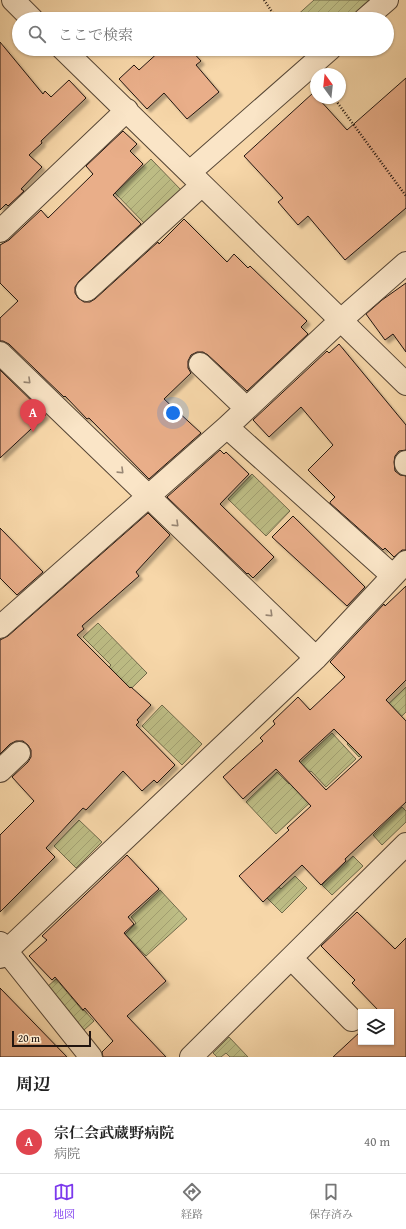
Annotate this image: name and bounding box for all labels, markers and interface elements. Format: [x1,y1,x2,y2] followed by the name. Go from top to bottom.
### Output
[12,12,394,56] search box
[26,23,48,45] icon: search
[58,24,133,45] text: ここで検索
[310,68,346,104] north arrow
[23,376,31,383] one-way arrow
[20,399,46,432] pin: A
[163,403,183,423] your location
[116,466,124,474] one-way arrow
[171,519,179,527] one-way arrow
[265,609,273,616] one-way arrow
[358,1009,394,1045] map controls
[358,1009,394,1045] button: layers
[12,1029,91,1048] scale bar
[18,1030,40,1046] text: 20 m
[16,1071,50,1096] text: 周辺
[54,1122,174,1143] text: 宗仁会武蔵野病院
[25,1132,33,1151] text: A
[364,1132,390,1151] text: 40 m
[54,1144,80,1163] text: 病院
[53,1181,75,1222] tab: 地図
[181,1181,203,1222] tab: 経路
[309,1181,353,1222] tab: 保存済み

